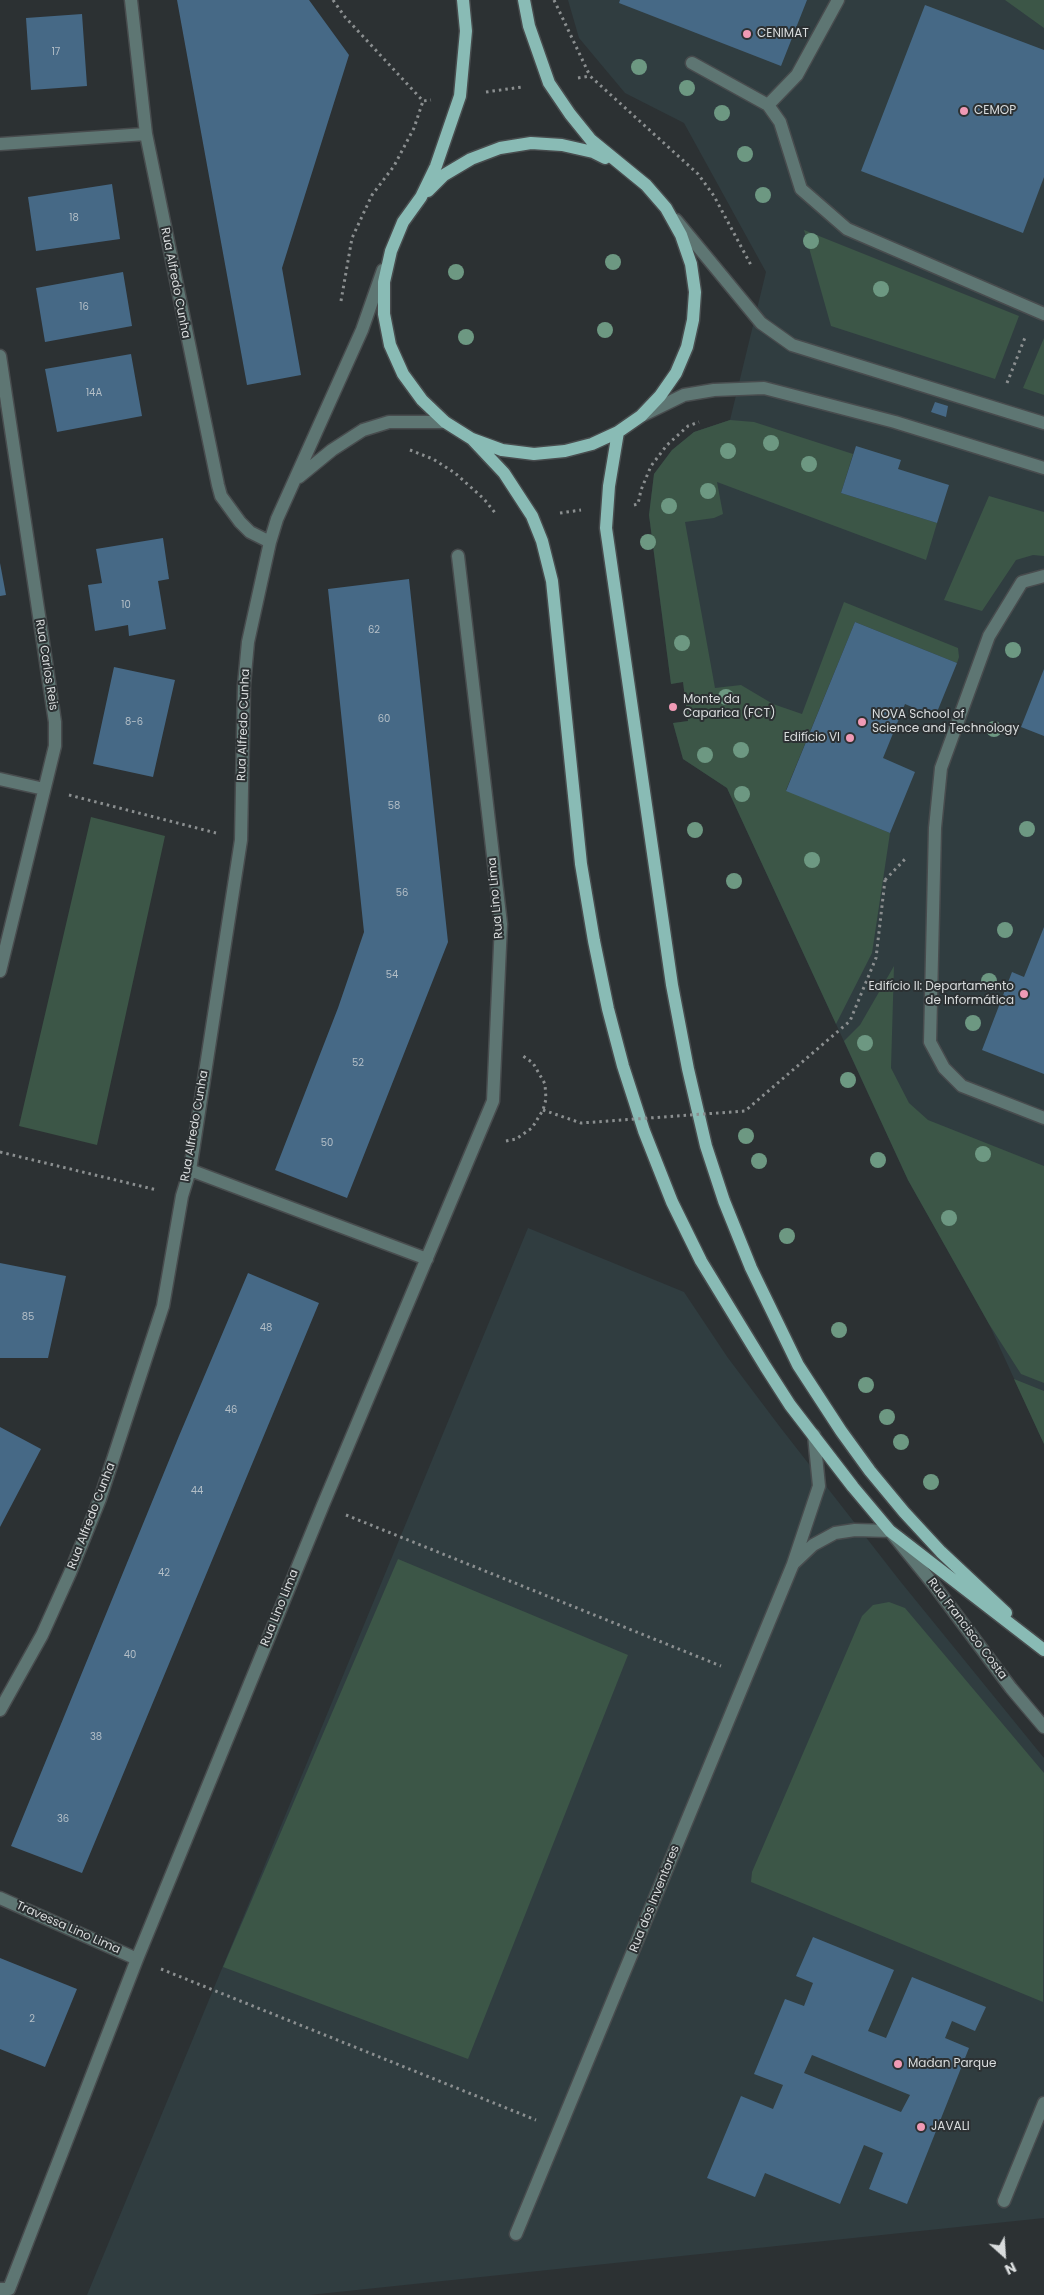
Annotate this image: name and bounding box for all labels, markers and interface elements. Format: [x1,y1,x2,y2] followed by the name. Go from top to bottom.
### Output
[757,27,809,41] place label: CENIMAT
[741,28,753,40] marker: CENIMAT
[52,46,60,58] house number: 17
[974,104,1016,118] place label: CEMOP
[958,105,970,117] marker: CEMOP
[69,212,79,224] house number: 18
[157,226,193,340] street label: Rua Alfredo Cunha
[79,301,89,313] house number: 16
[86,387,102,399] house number: 14A
[121,599,131,611] house number: 10
[32,618,60,712] street label: Rua Carlos Reis
[368,624,380,636] house number: 62
[235,668,253,782] street label: Rua Alfredo Cunha
[683,693,775,721] place label: Monte da Caparica (FCT)
[667,701,679,713] marker: Monte da Caparica (FCT)
[872,708,1019,736] place label: NOVA School of Science and Technology
[378,713,390,725] house number: 60
[125,716,143,728] house number: 8-6
[856,716,868,728] marker: NOVA School of Science and Technology
[784,731,840,745] place label: Edifício VI
[844,732,856,744] marker: Edifício VI
[388,800,400,812] house number: 58
[485,857,507,939] street label: Rua Lino Lima
[396,887,408,899] house number: 56
[386,969,398,981] house number: 54
[868,980,1014,1008] place label: Edifício II: Departamento de Informática
[1018,988,1030,1000] marker: Edifício II: Departamento de Informática
[352,1057,364,1069] house number: 52
[178,1069,212,1183] street label: Rua Alfredo Cunha
[321,1137,333,1149] house number: 50
[22,1311,34,1323] house number: 85
[260,1322,272,1334] house number: 48
[225,1404,237,1416] house number: 46
[65,1461,119,1571] street label: Rua Alfredo Cunha
[191,1485,203,1497] house number: 44
[158,1567,170,1579] house number: 42
[258,1567,302,1649] street label: Rua Lino Lima
[924,1576,1010,1682] street label: Rua Francisco Costa
[124,1649,136,1661] house number: 40
[90,1731,102,1743] house number: 38
[57,1813,69,1825] house number: 36
[627,1843,683,1955] street label: Rua dos Inventores
[14,1899,122,1957] street label: Travessa Lino Lima
[29,2013,35,2025] house number: 2
[908,2057,996,2071] place label: Madan Parque
[892,2058,904,2070] marker: Madan Parque
[931,2120,970,2134] place label: JAVALI
[915,2121,927,2133] marker: JAVALI
[979,2230,1029,2280] north arrow
[1001,2257,1020,2280] text: N

